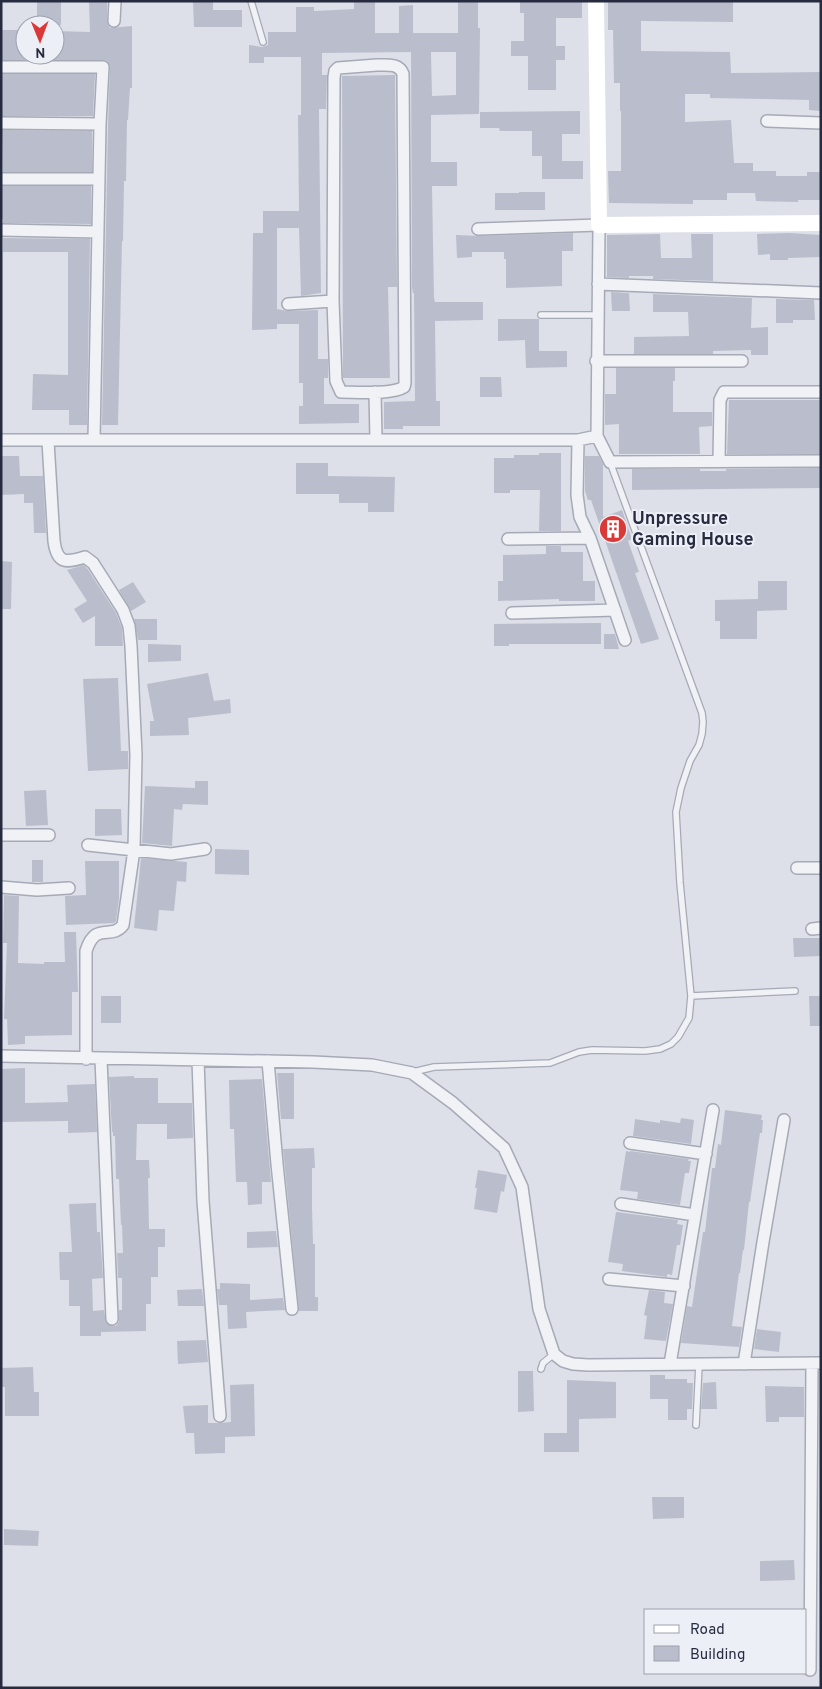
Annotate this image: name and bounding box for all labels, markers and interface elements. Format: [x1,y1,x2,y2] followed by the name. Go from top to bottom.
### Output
[15,15,65,65] north arrow
[35,43,45,60] text: N
[632,508,753,552] place label: Unpressure Gaming House
[598,514,628,544] building icon: Unpressure Gaming House
[644,1609,807,1674] legend
[690,1621,725,1640] text: Road
[690,1646,745,1665] text: Building

